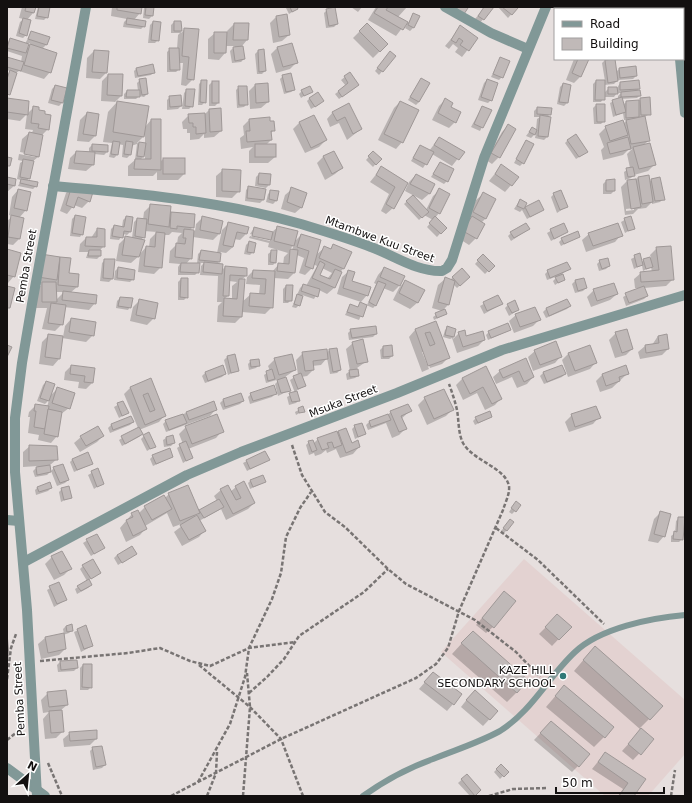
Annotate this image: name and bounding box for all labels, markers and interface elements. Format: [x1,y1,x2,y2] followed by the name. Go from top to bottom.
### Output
[554,8,684,60] legend
[590,17,620,31] text: Road
[590,37,639,51] text: Building
[324,214,437,265] street label: Mtambwe Kuu Street
[14,228,39,304] street label: Pemba Street
[307,382,380,420] street label: Msuka Street
[11,661,28,736] street label: Pemba Street
[437,664,556,690] place label: KAZE HILL SECONDARY SCHOOL
[558,671,568,681] marker: KAZE HILL SECONDARY SCHOOL
[8,755,48,795] north arrow
[25,759,39,774] text: N
[556,769,664,795] scale bar
[562,776,593,790] text: 50 m

